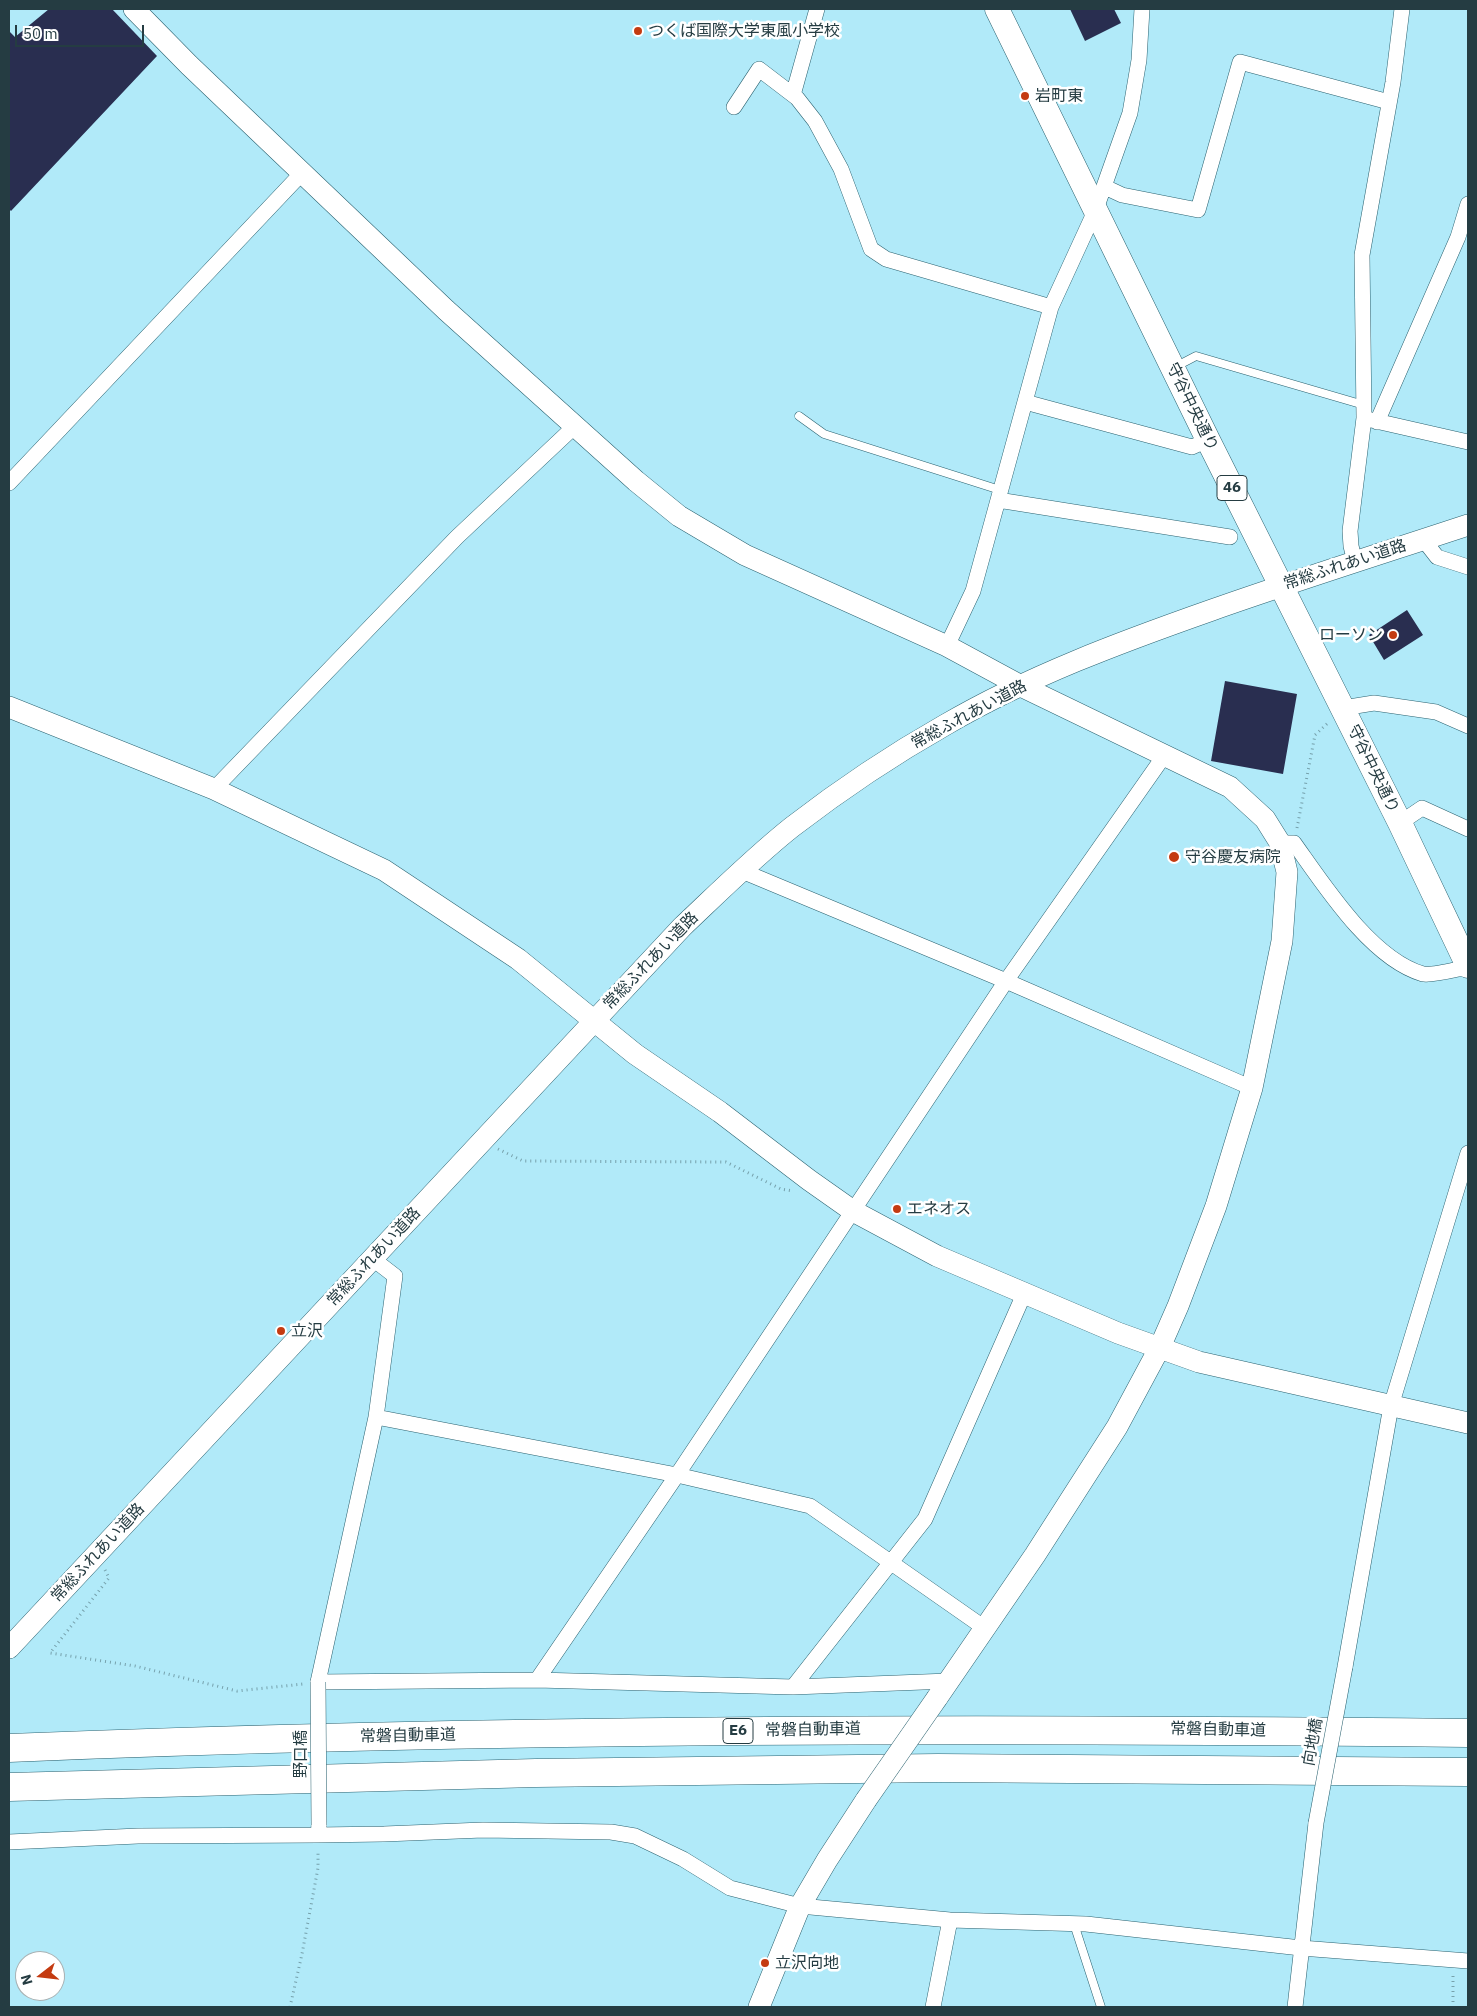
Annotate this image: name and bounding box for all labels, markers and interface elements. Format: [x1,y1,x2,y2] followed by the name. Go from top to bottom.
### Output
[18,15,146,47] scale bar
[648,21,840,41] place label: つくば国際大学東風小学校
[23,24,58,43] text: 50 m
[632,25,644,37] marker: つくば国際大学東風小学校
[1035,86,1083,106] place label: 岩町東
[1019,90,1031,102] marker: 岩町東
[1162,360,1222,454] street label: 守谷中央通り
[1217,476,1247,500] road number: 46
[1281,536,1409,594] street label: 常総ふれあい道路
[1319,625,1383,645] place label: ローソン
[1387,629,1399,641] marker: ローソン
[908,676,1030,754] street label: 常総ふれあい道路
[1343,722,1403,816] street label: 守谷中央通り
[1185,847,1281,867] place label: 守谷慶友病院
[1167,850,1181,864] marker: 守谷慶友病院
[600,908,702,1014] street label: 常総ふれあい道路
[907,1199,971,1219] place label: エネオス
[891,1203,903,1215] marker: エネオス
[323,1204,425,1310] street label: 常総ふれあい道路
[291,1321,323,1341] place label: 立沢
[275,1325,287,1337] marker: 立沢
[47,1500,149,1606] street label: 常総ふれあい道路
[1299,1717,1327,1767] street label: 向地橋
[723,1718,753,1744] road number: E6
[765,1720,861,1740] street label: 常磐自動車道
[1170,1720,1266,1740] street label: 常磐自動車道
[360,1726,456,1746] street label: 常磐自動車道
[291,1730,311,1778] street label: 野口橋
[15,1951,65,2001] north arrow
[775,1953,839,1973] place label: 立沢向地
[759,1957,771,1969] marker: 立沢向地
[16,1973,37,1987] text: N

